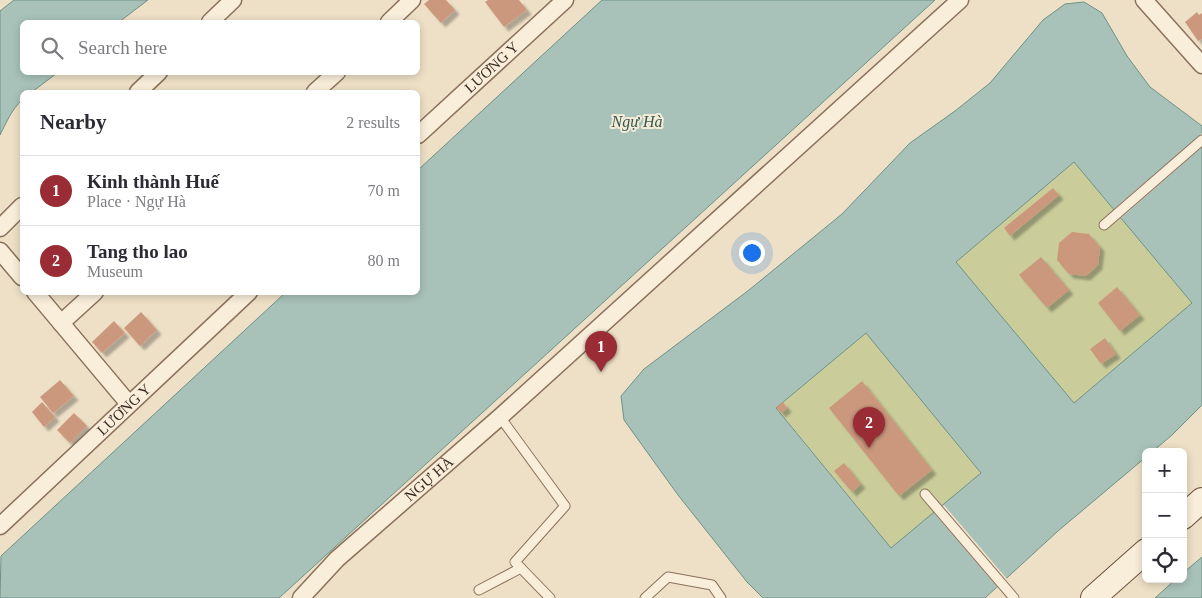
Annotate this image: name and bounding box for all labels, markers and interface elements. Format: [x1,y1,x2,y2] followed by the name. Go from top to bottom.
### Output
[20,20,420,75] search box
[38,34,66,62] icon: search
[78,37,167,58] text: Search here
[461,39,522,96] street label: LƯƠNG Y
[40,110,107,134] text: Nearby
[611,113,662,131] water label: Ngự Hà
[346,114,400,131] text: 2 results
[87,171,219,192] text: Kinh thành Huế
[52,182,60,199] text: 1
[368,182,400,199] text: 70 m
[87,193,186,210] text: Place · Ngự Hà
[739,240,765,266] your location
[87,241,188,262] text: Tang tho lao
[52,252,60,269] text: 2
[368,252,400,269] text: 80 m
[87,263,143,280] text: Museum
[585,331,617,372] pin: 1
[94,381,154,438] street label: LƯƠNG Y
[853,407,885,448] pin: 2
[1142,448,1187,583] map controls
[1142,448,1187,493] button: +
[402,453,456,504] street label: NGỰ HÀ
[1142,493,1187,538] button: −
[1142,538,1187,583] button: locate

